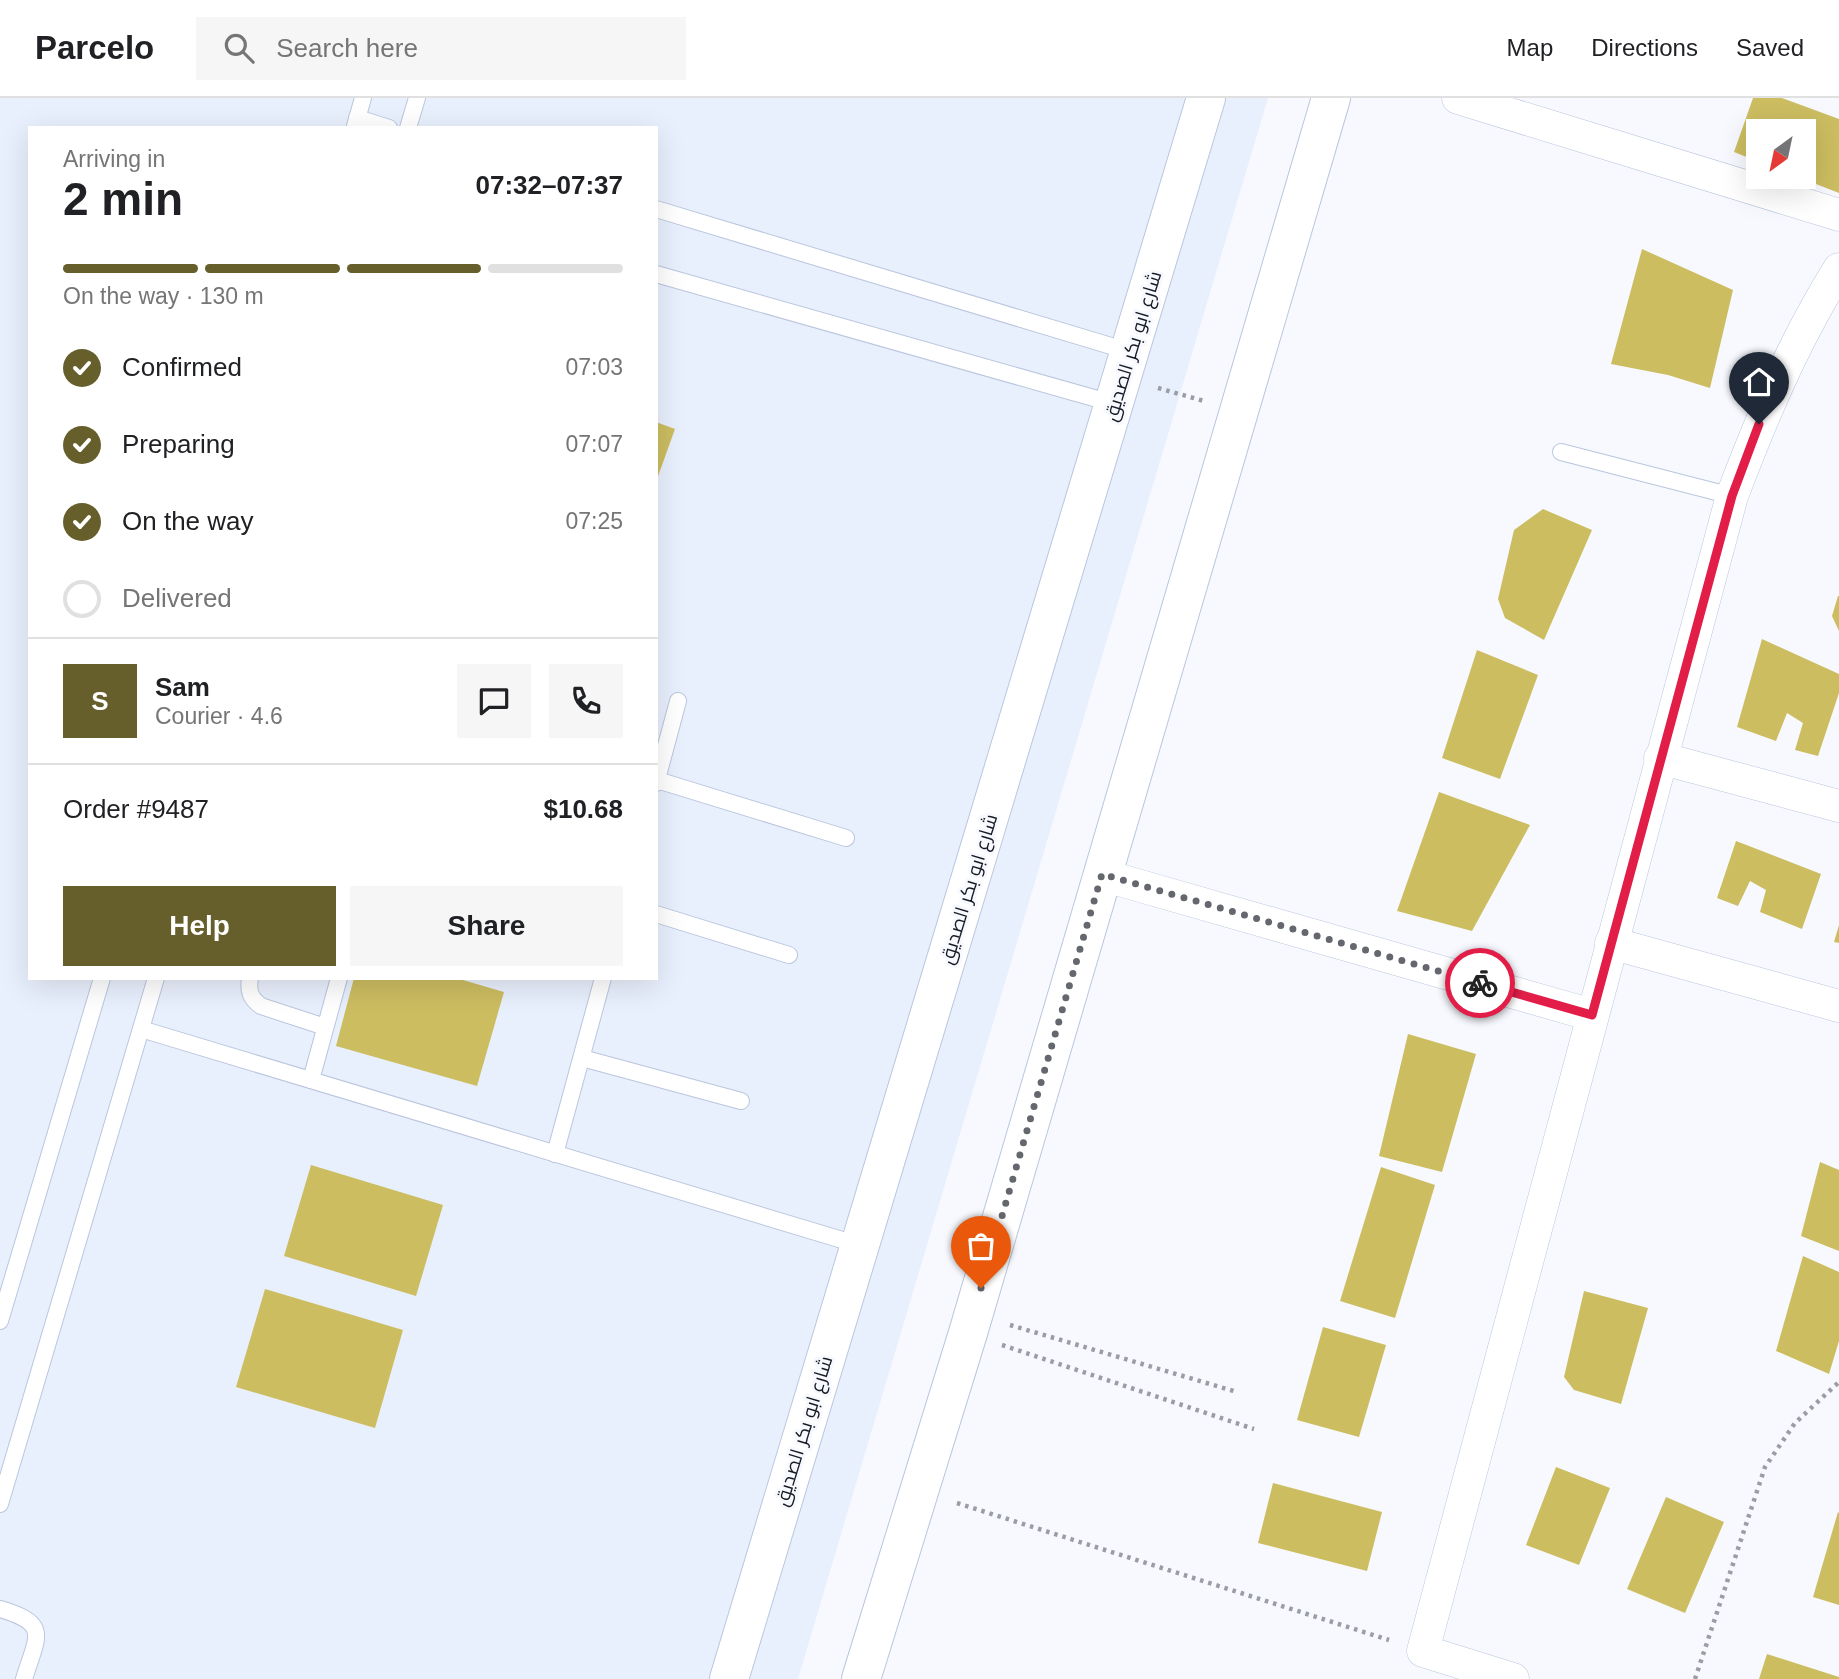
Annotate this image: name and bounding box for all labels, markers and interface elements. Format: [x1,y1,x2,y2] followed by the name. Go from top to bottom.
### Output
[196,17,686,80] search box
[35,29,154,66] text: Parcelo
[220,29,258,67] icon: search
[276,33,418,63] text: Search here
[1507,34,1553,61] text: Map
[1591,34,1698,61] text: Directions
[1736,34,1804,61] text: Saved
[1746,119,1816,189] north arrow
[1746,119,1816,189] map controls
[63,146,165,172] text: Arriving in
[476,170,623,200] text: 07:32–07:37
[63,173,183,225] text: 2 min
[1100,269,1168,425] street label: شارع ابو بكر الصديق
[63,283,264,309] text: On the way · 130 m
[63,349,101,387] icon: check
[122,352,242,382] text: Confirmed
[1729,352,1789,424] pin
[565,354,623,380] text: 07:03
[1740,363,1778,401] icon: home
[63,426,101,464] icon: check
[122,429,235,459] text: Preparing
[565,431,623,457] text: 07:07
[63,503,101,541] icon: check
[122,506,254,536] text: On the way
[565,508,623,534] text: 07:25
[122,583,232,613] text: Delivered
[457,664,531,738] button: chat
[549,664,623,738] button: phone
[155,672,210,702] text: Sam
[91,686,109,716] text: S
[155,703,283,729] text: Courier · 4.6
[63,794,209,824] text: Order #9487
[543,794,623,824] text: $10.68
[936,812,1004,968] street label: شارع ابو بكر الصديق
[63,886,336,966] button: Help
[350,886,623,966] button: Share
[1445,948,1515,1018] courier
[1461,964,1499,1002] icon: bike
[951,1216,1011,1288] pin
[962,1227,1000,1265] icon: bag
[771,1354,839,1510] street label: شارع ابو بكر الصديق

